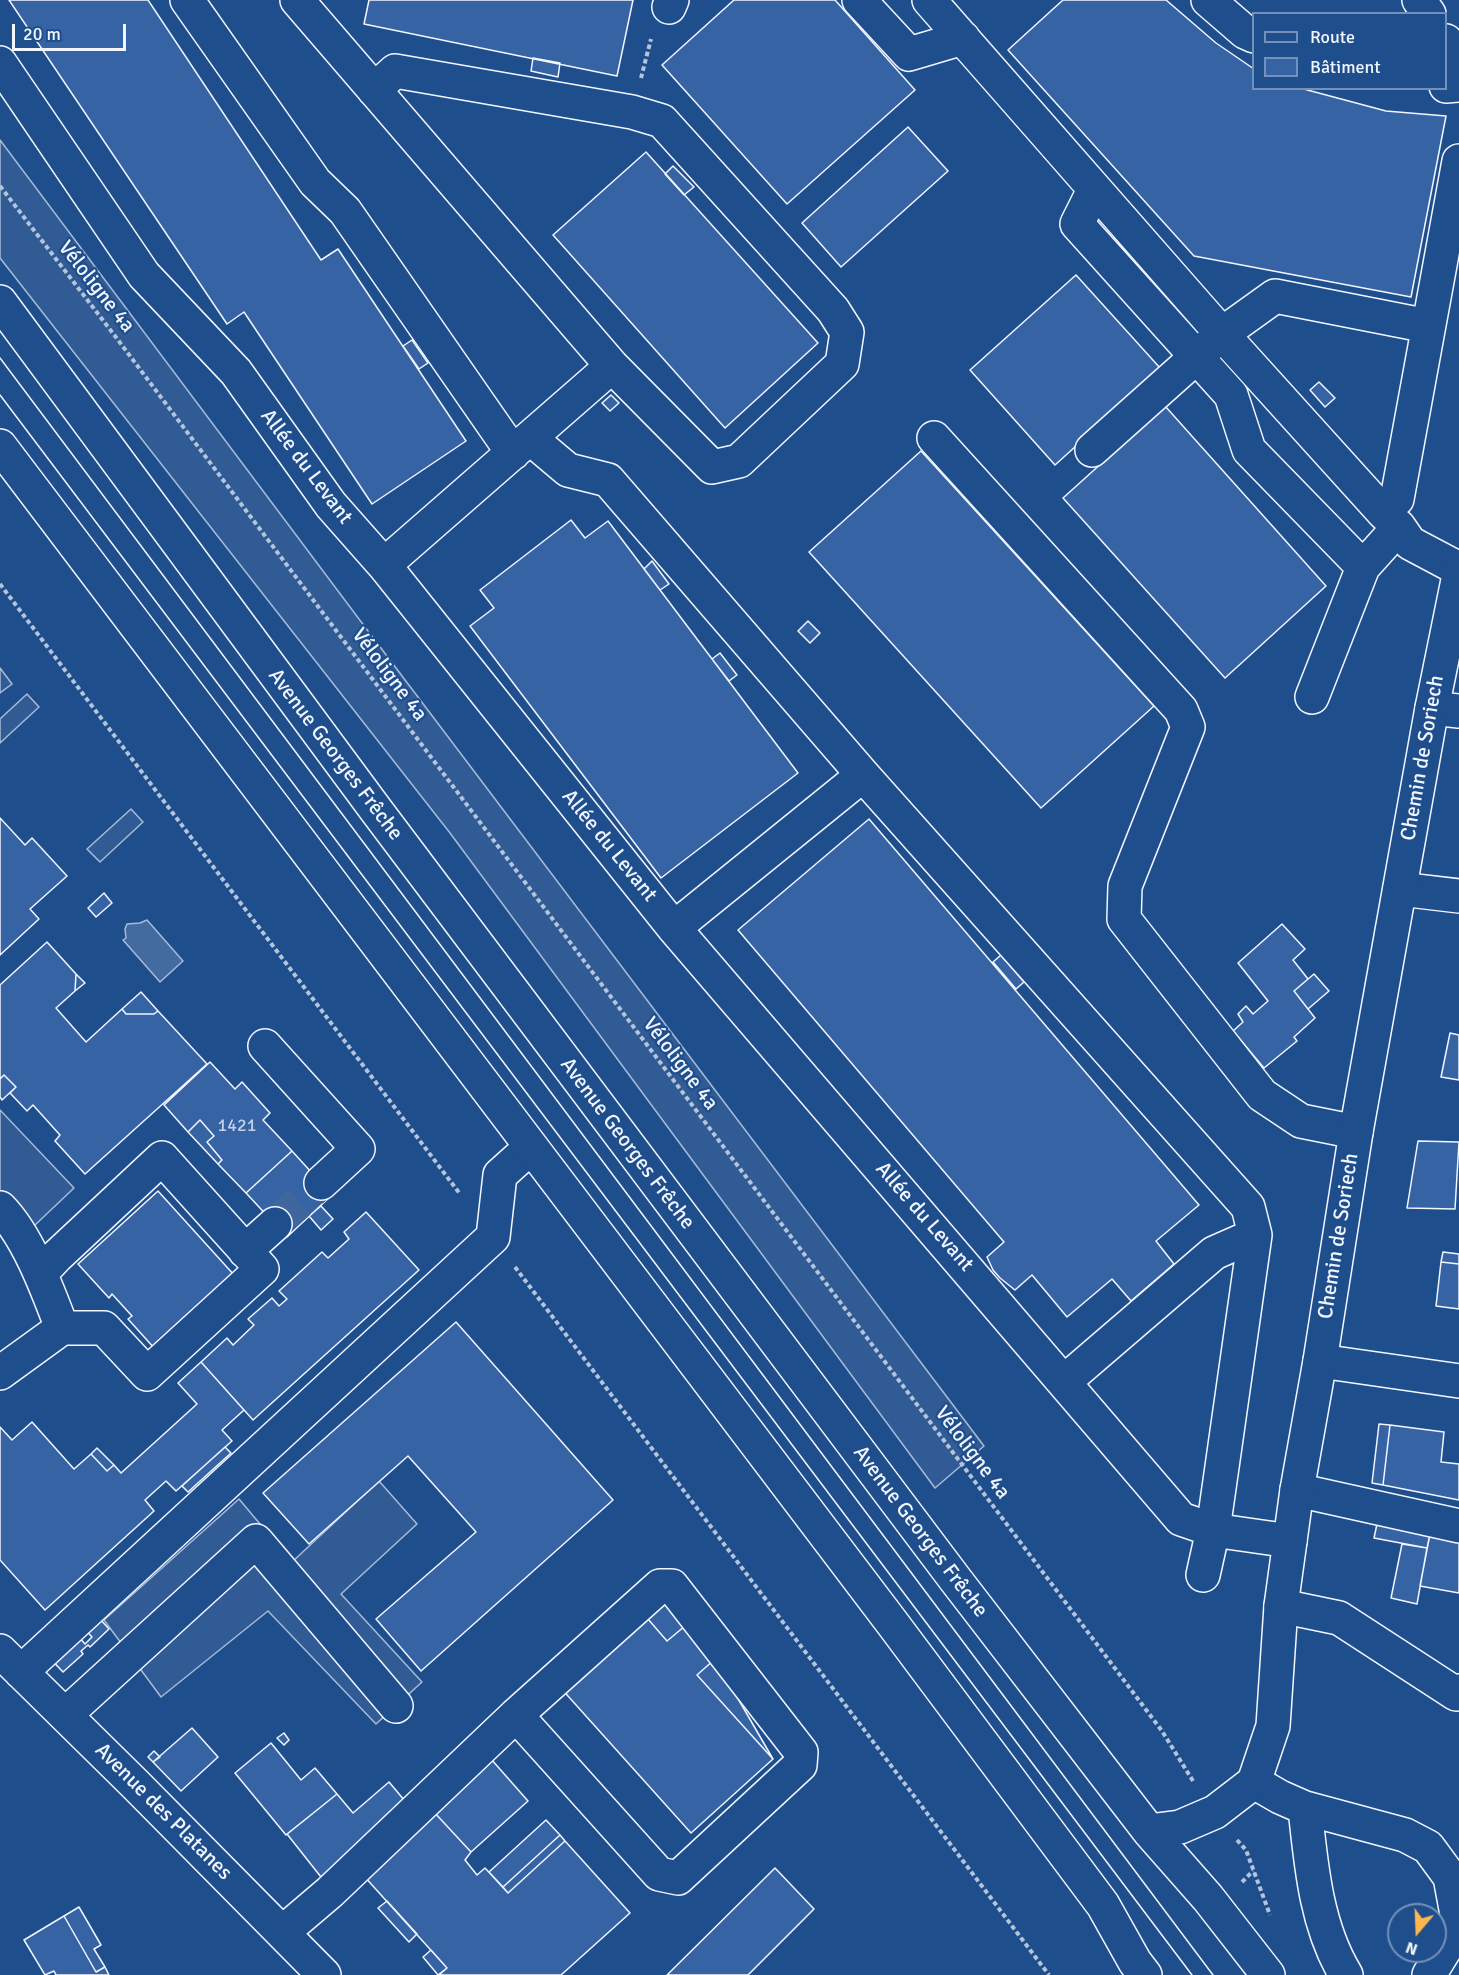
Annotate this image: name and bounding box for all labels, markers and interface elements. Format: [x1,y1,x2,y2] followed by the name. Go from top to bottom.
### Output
[15,12,129,50] scale bar
[1252,12,1447,90] legend
[23,23,61,45] text: 20 m
[1310,26,1355,48] text: Route
[1310,56,1381,78] text: Bâtiment
[52,236,140,338] street label: Véloligne 4a
[255,405,357,529] street label: Allée du Levant
[346,624,432,726] street label: Véloligne 4a
[262,664,408,846] street label: Avenue Georges Frêche
[1396,673,1450,843] street label: Chemin de Soriech
[556,785,662,907] street label: Allée du Levant
[637,1013,723,1115] street label: Véloligne 4a
[554,1053,700,1235] street label: Avenue Georges Frêche
[218,1115,256,1137] house number: 1421
[1313,1151,1365,1321] street label: Chemin de Soriech
[870,1157,978,1277] street label: Allée du Levant
[929,1402,1015,1504] street label: Véloligne 4a
[847,1441,993,1623] street label: Avenue Georges Frêche
[89,1738,237,1886] street label: Avenue des Platanes
[1387,1903,1447,1963] north arrow
[1403,1937,1420,1959] text: N

